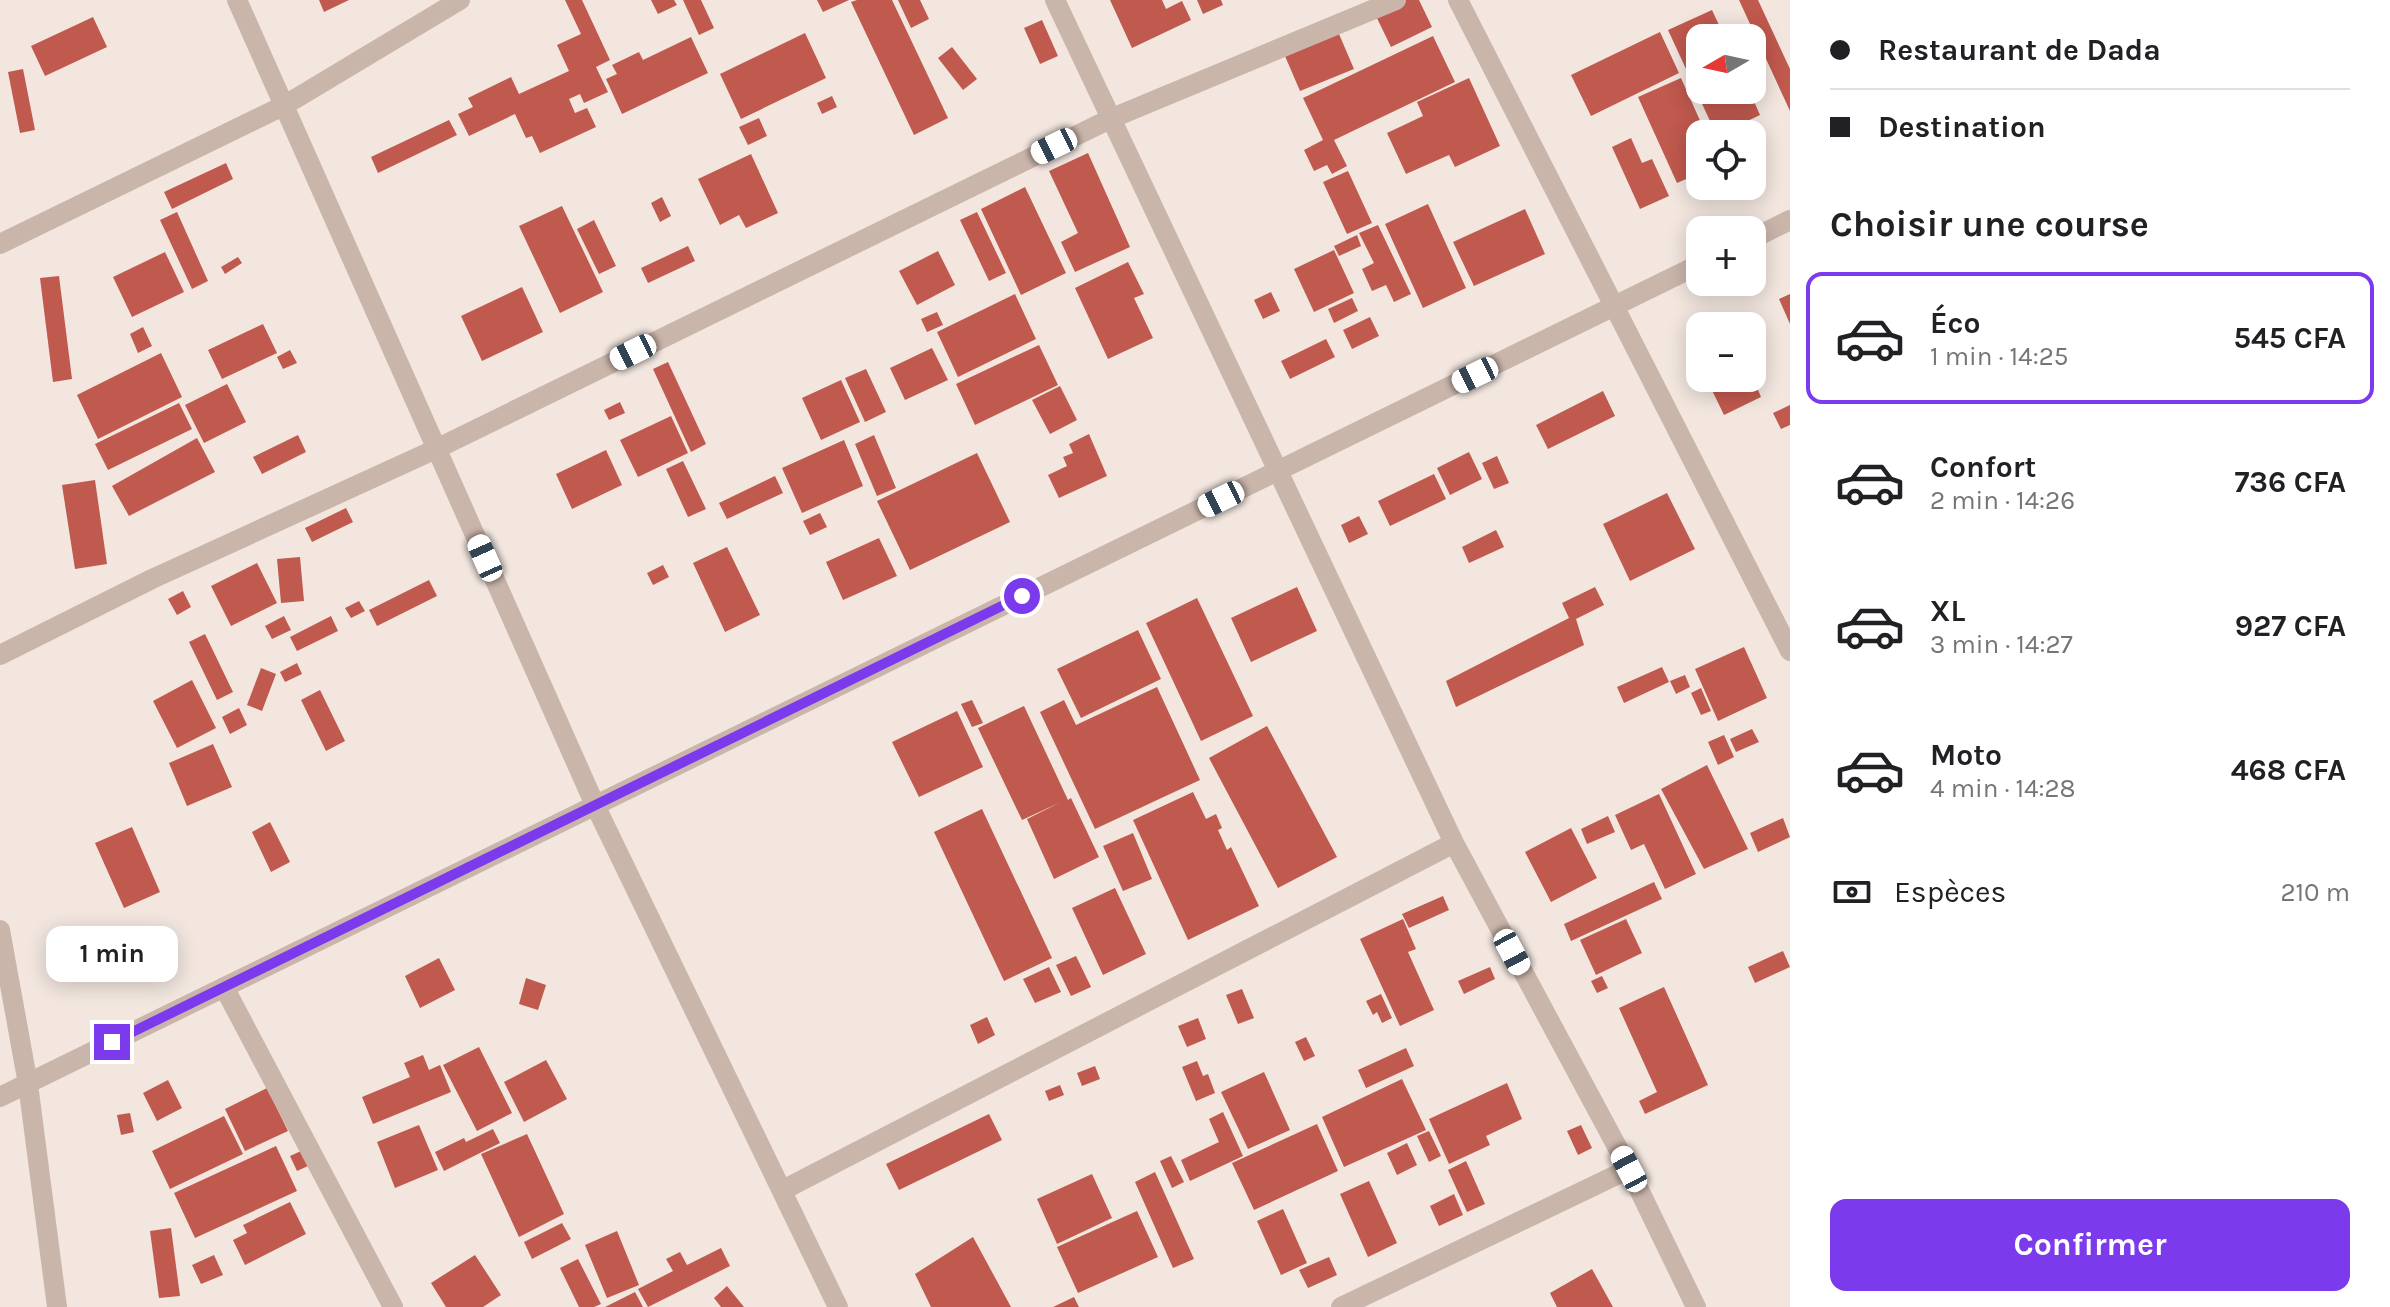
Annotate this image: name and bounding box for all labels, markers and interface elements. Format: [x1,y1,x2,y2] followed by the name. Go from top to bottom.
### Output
[1686,24,1766,104] north arrow
[1686,24,1766,392] map controls
[1878,32,2161,68] text: Restaurant de Dada
[1878,109,2046,145] text: Destination
[1686,120,1766,200] button: locate
[1027,125,1081,167] car
[1830,203,2149,245] text: Choisir une course
[1686,216,1766,296] button: +
[1834,302,1906,374] icon: car
[1930,305,1980,341] text: Éco
[1686,312,1766,392] button: −
[2233,320,2346,356] text: 545 CFA
[606,331,660,373] car
[1930,341,2068,372] text: 1 min · 14:25
[1448,354,1502,396] car
[1834,446,1906,518] icon: car
[1930,449,2036,485] text: Confort
[2234,464,2346,500] text: 736 CFA
[1194,478,1248,520] car
[1930,485,2075,516] text: 2 min · 14:26
[464,531,506,585] car
[1004,578,1040,614] route start
[1834,590,1906,662] icon: car
[1930,593,1965,629] text: XL
[2235,608,2346,644] text: 927 CFA
[1930,629,2073,660] text: 3 min · 14:27
[1834,734,1906,806] icon: car
[1930,737,2002,773] text: Moto
[2231,752,2346,788] text: 468 CFA
[1930,773,2076,804] text: 4 min · 14:28
[1830,870,1874,914] icon: cash
[1894,874,2006,910] text: Espèces
[2280,877,2350,908] text: 210 m
[1490,925,1534,979] car
[46,926,178,982] callout: 1 min
[79,938,145,969] text: 1 min
[94,1024,130,1060] route end
[1607,1142,1651,1196] car
[1830,1199,2350,1291] button: Confirmer

